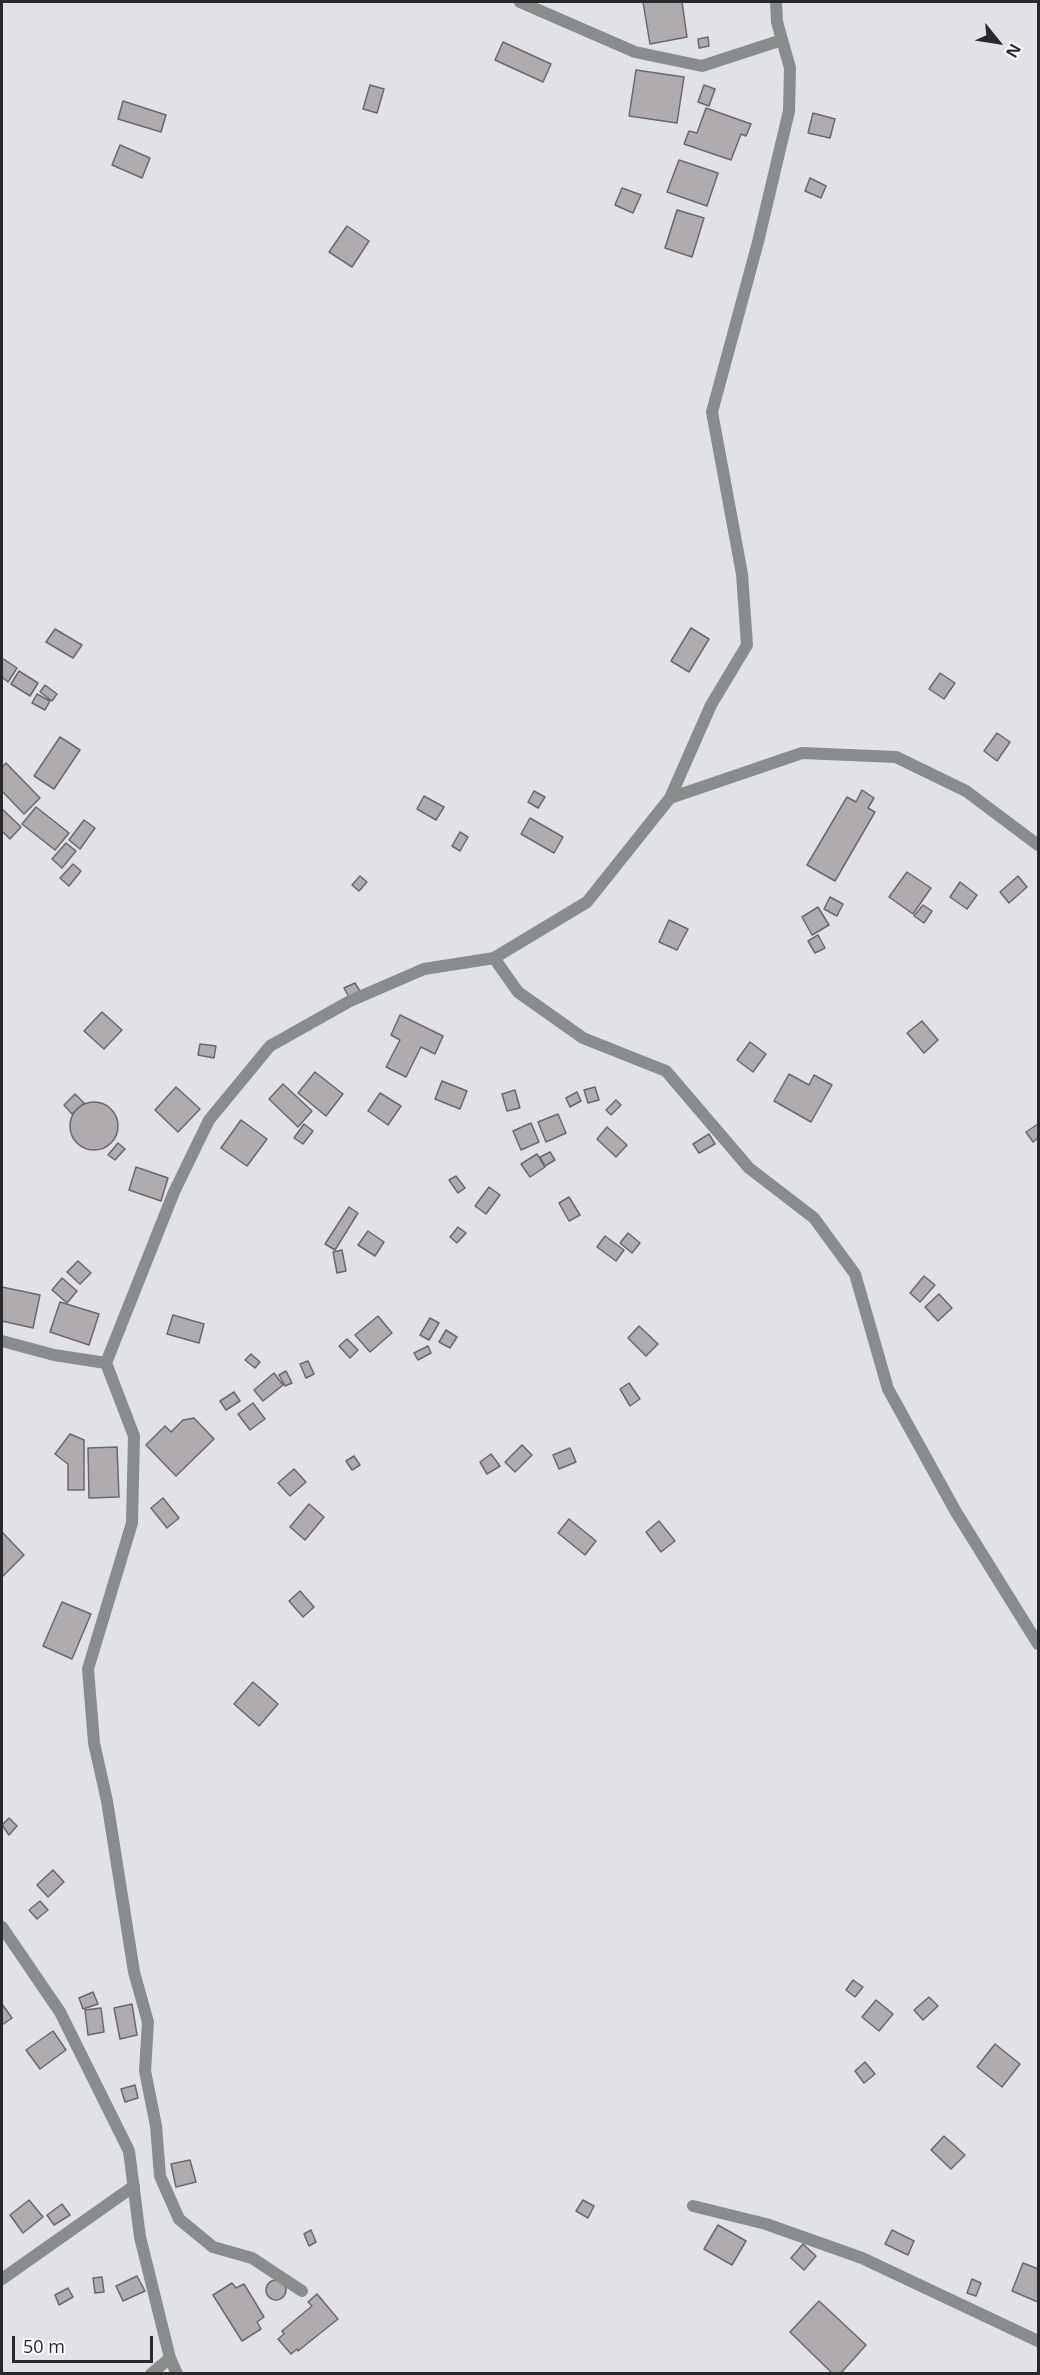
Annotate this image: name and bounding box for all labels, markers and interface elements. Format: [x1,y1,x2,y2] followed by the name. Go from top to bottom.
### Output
[968,12,1028,72] north arrow
[1001,40,1026,62] text: N
[15,2324,156,2362] scale bar
[23,2334,65,2358] text: 50 m

